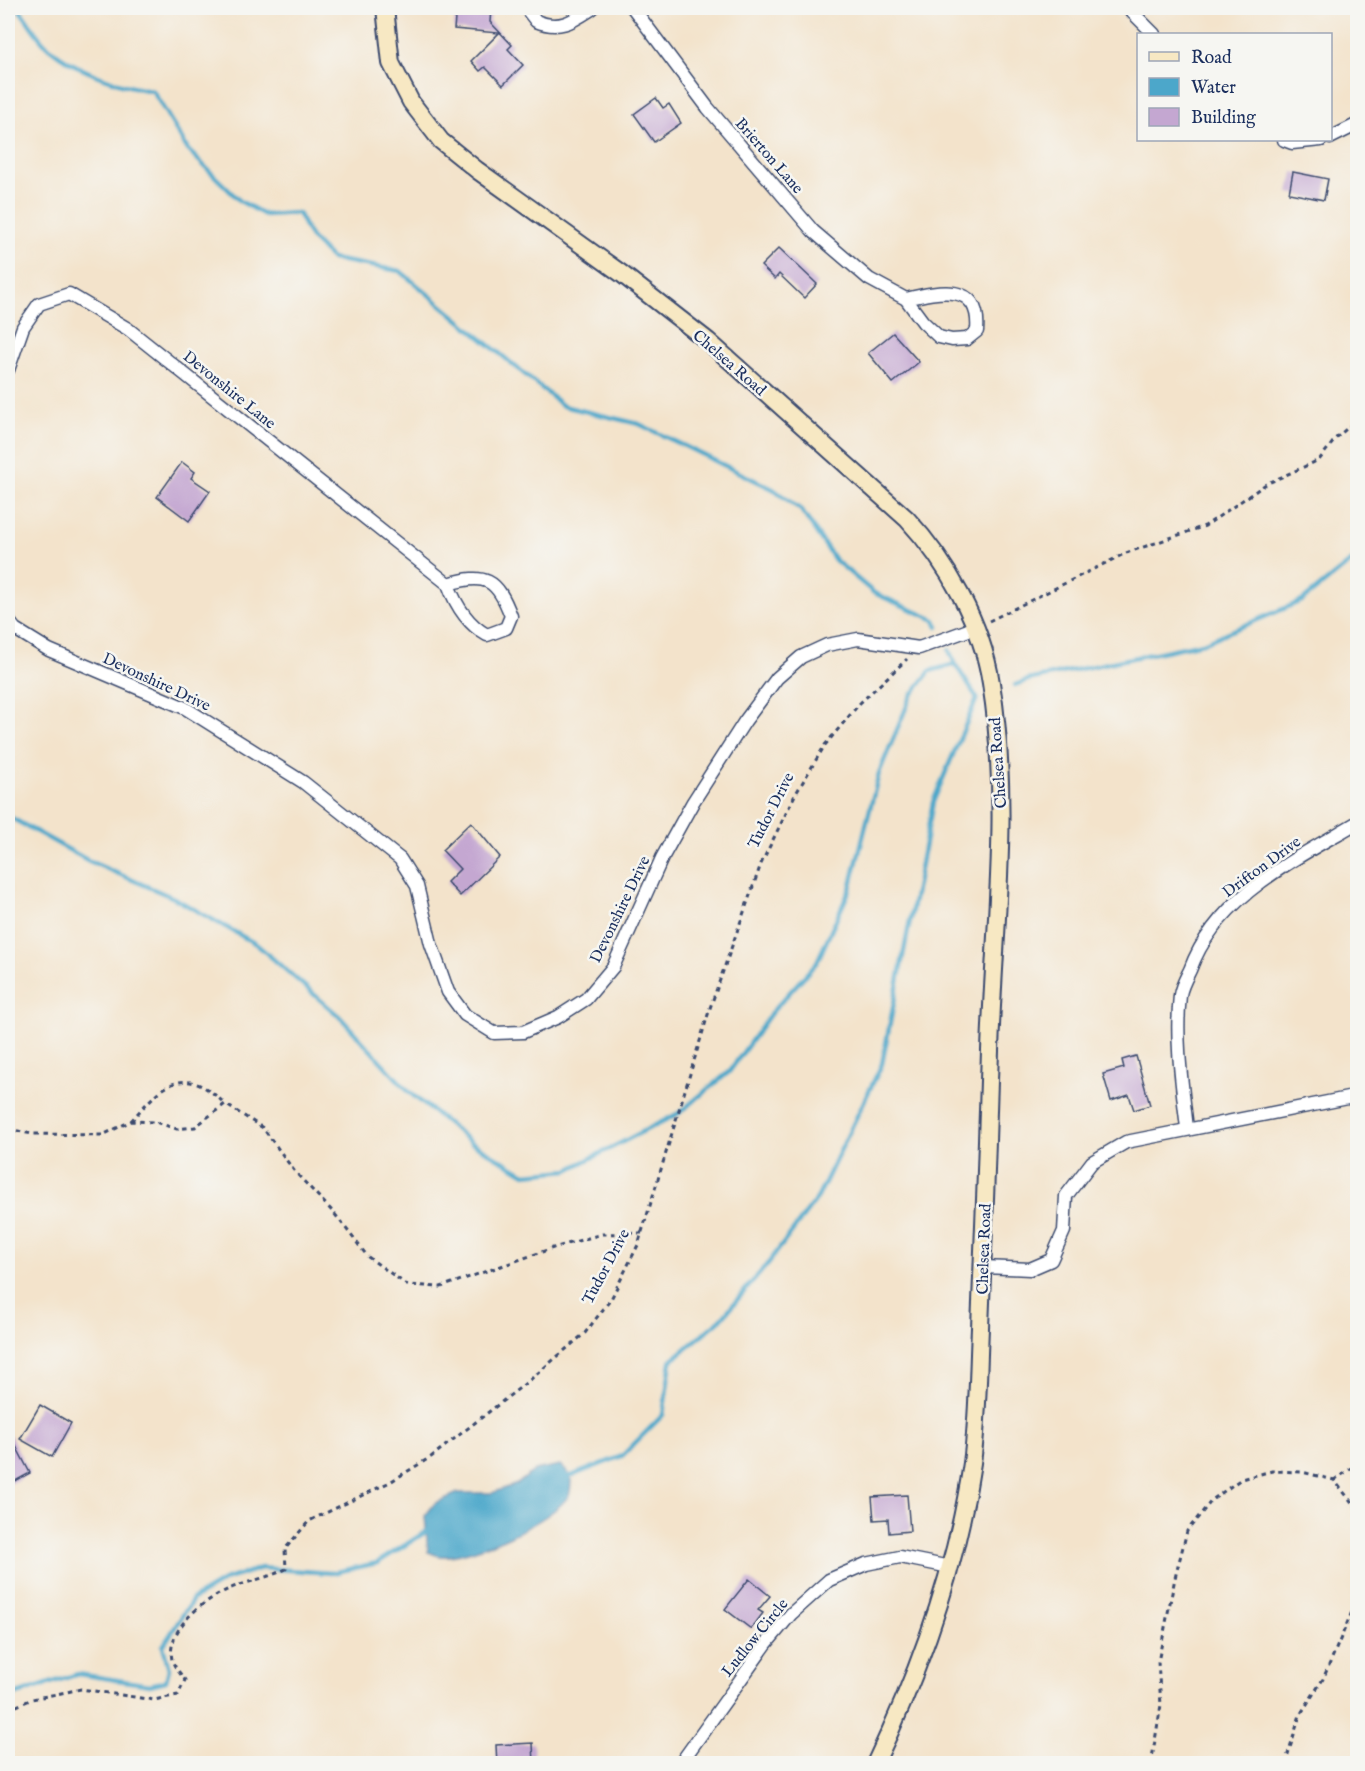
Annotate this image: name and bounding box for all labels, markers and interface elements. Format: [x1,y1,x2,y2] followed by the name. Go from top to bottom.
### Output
[1137,33,1332,141] legend
[1191,47,1232,70] text: Road
[1191,77,1236,100] text: Water
[1191,107,1256,130] text: Building
[730,114,807,198] street label: Brierton Lane
[688,326,770,401] street label: Chelsea Road
[178,347,279,434] street label: Devonshire Lane
[99,649,213,717] street label: Devonshire Drive
[986,716,1012,809] street label: Chelsea Road
[744,770,799,852] street label: Tudor Drive
[1219,832,1305,903] street label: Drifton Drive
[586,853,655,967] street label: Devonshire Drive
[973,1203,997,1295] street label: Chelsea Road
[579,1226,635,1308] street label: Tudor Drive
[718,1595,793,1681] street label: Ludlow Circle

